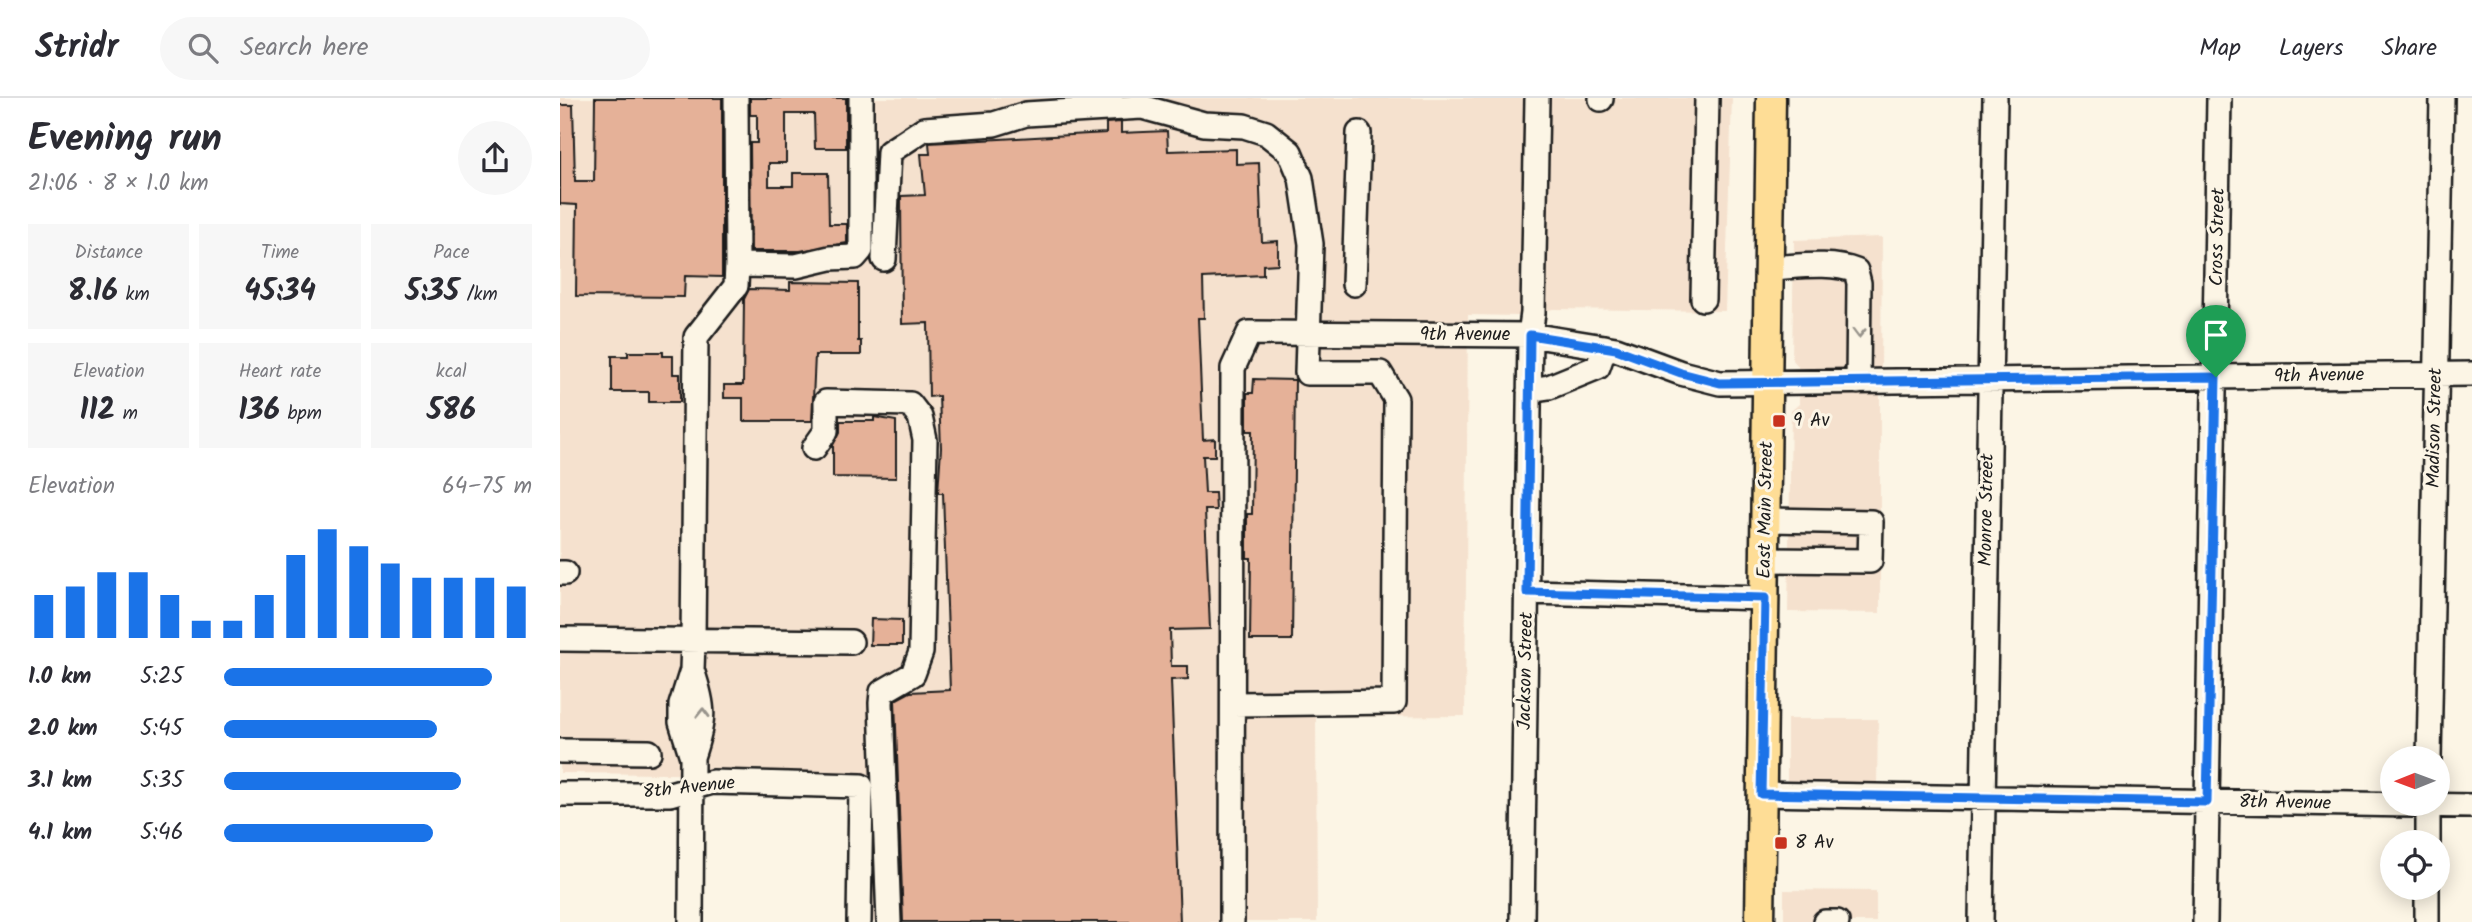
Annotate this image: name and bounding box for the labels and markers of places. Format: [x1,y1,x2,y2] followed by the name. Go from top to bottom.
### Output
[2186,305,2246,377] pin
[1793,406,1830,436] place label: 9 Av
[1771,413,1787,429] marker: 9 Av
[1795,828,1835,858] place label: 8 Av
[1773,835,1789,851] marker: 8 Av

